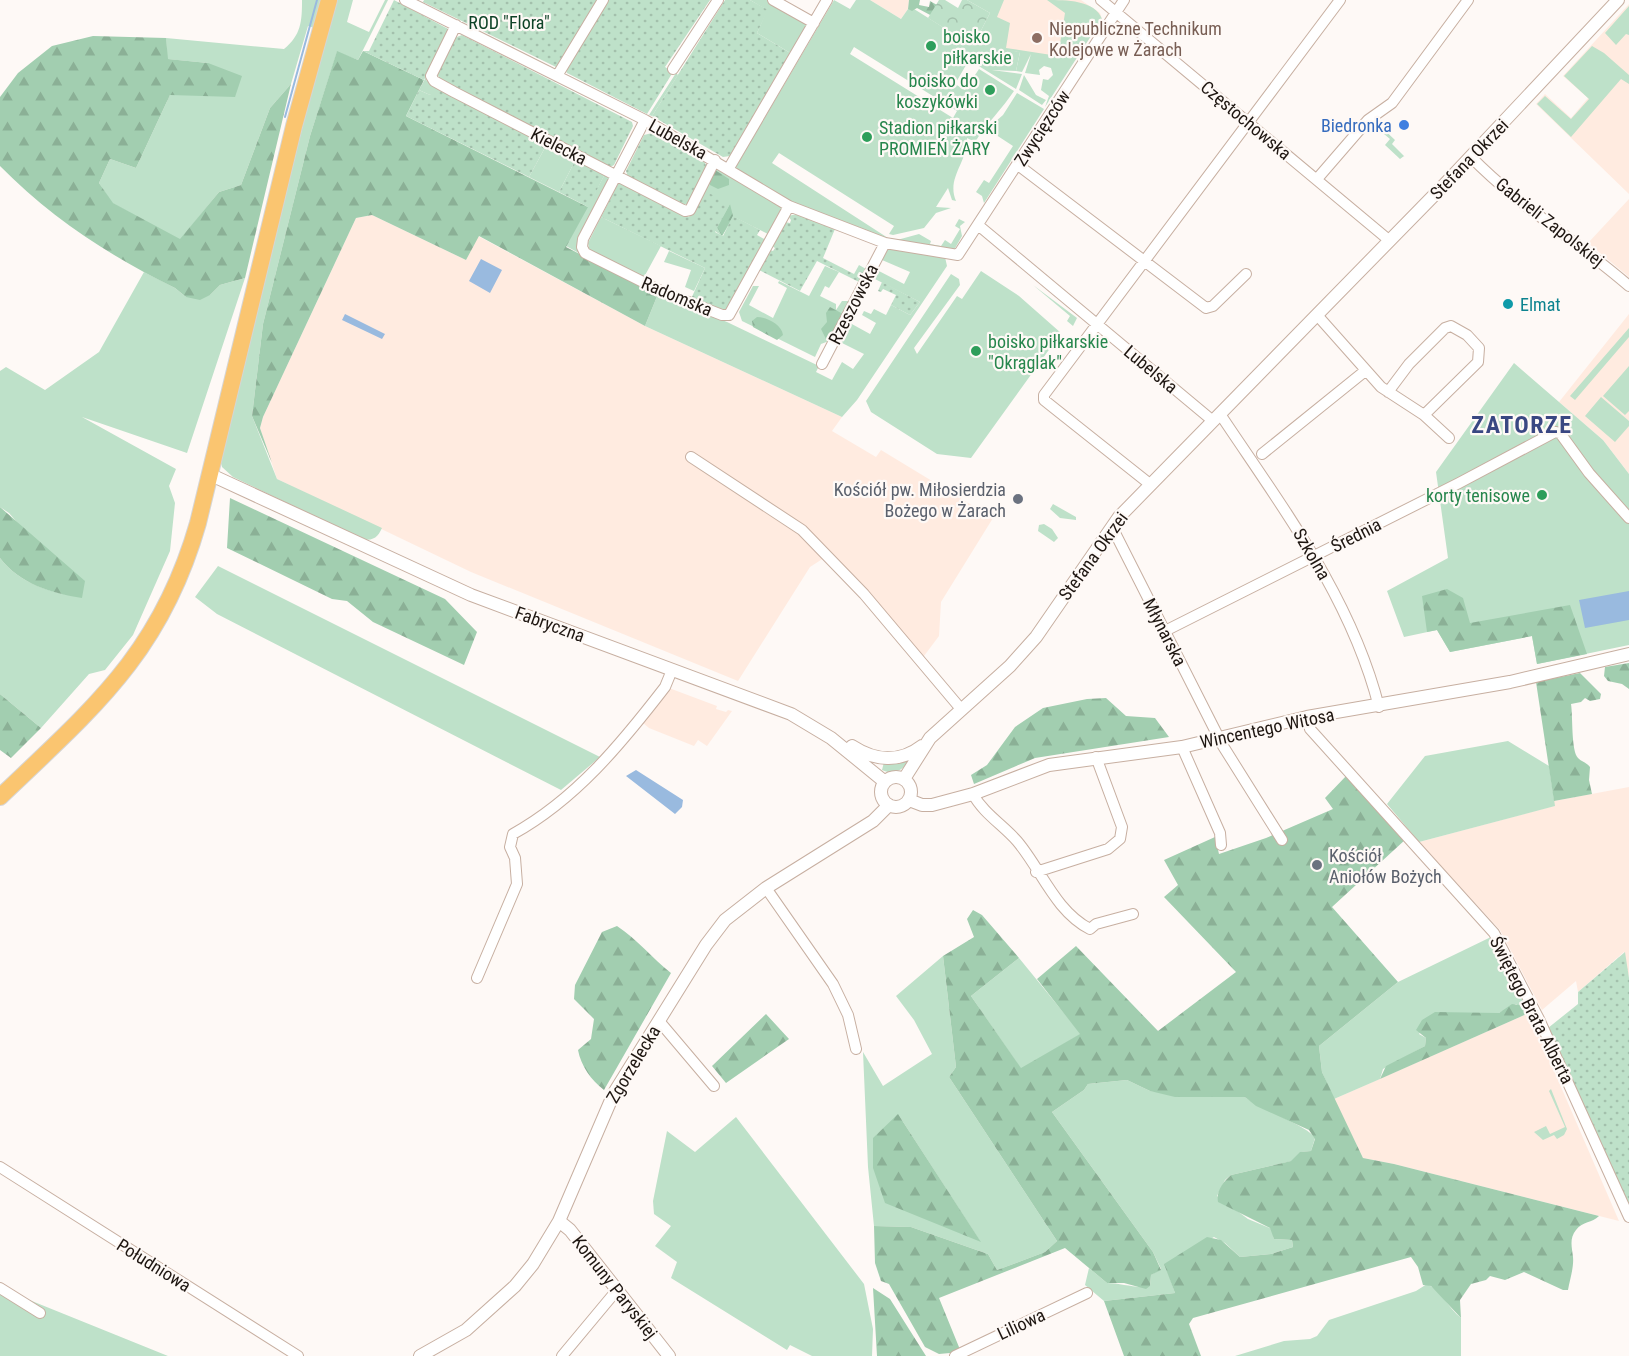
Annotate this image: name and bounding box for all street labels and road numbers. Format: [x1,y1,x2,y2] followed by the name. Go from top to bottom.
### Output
[1197,76,1295,164] street label: Częstochowska
[1010,86,1074,170] street label: Zwycięzców
[645,114,711,164] street label: Lubelska
[1425,114,1513,204] street label: Stefana Okrzei
[527,123,591,169] street label: Kielecka
[1492,173,1608,271] street label: Gabrieli Zapolskiej
[824,260,882,348] street label: Rzeszowska
[639,272,715,320] street label: Radomska
[1120,341,1182,397] street label: Lubelska
[1054,508,1132,604] street label: Stefana Okrzei
[1327,514,1385,556] street label: Średnia
[1289,525,1335,583] street label: Szkolna
[1139,595,1191,669] street label: Młynarska
[512,602,588,646] street label: Fabryczna
[1198,704,1336,752] street label: Wincentego Witosa
[1486,933,1578,1087] street label: Świętego Brata Alberta
[602,1022,664,1106] street label: Zgorzelecka
[568,1231,662,1343] street label: Komuny Paryskiej
[113,1234,195,1296] street label: Południowa
[994,1304,1048,1344] street label: Liliowa

